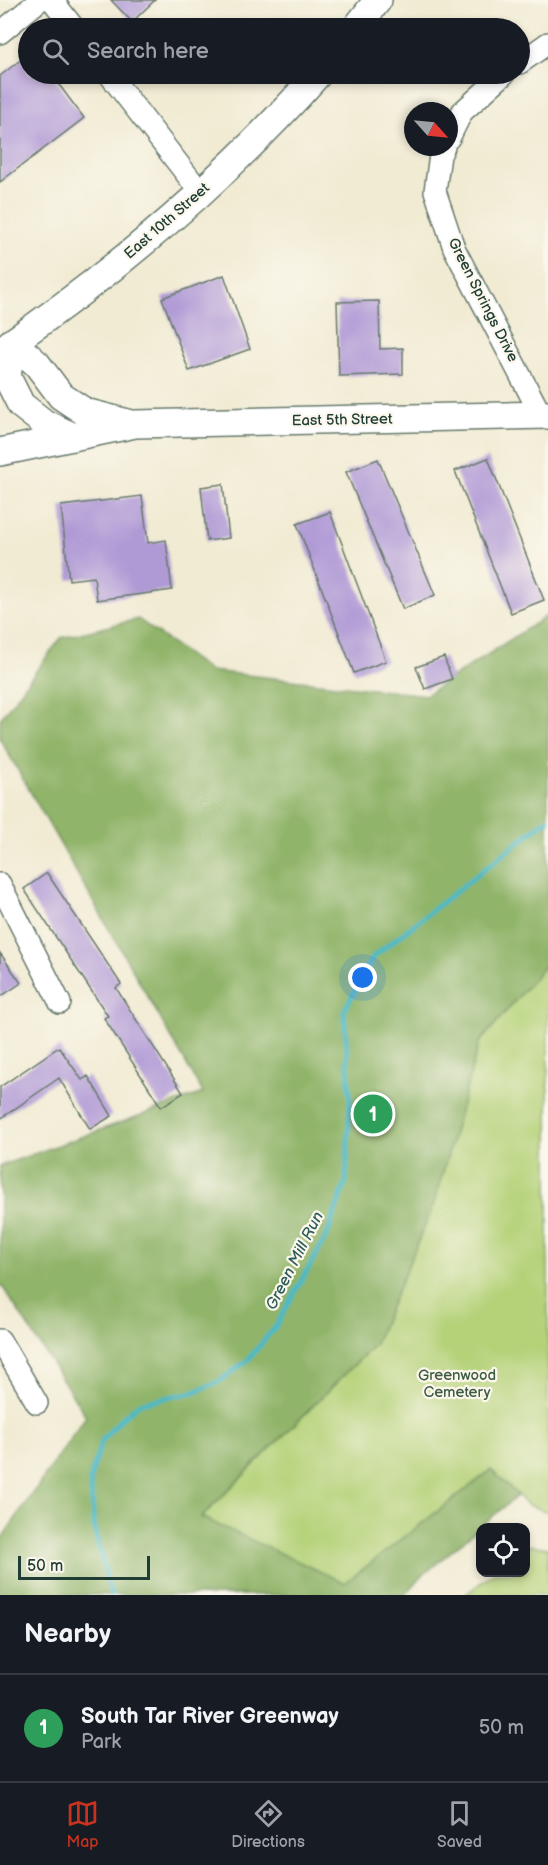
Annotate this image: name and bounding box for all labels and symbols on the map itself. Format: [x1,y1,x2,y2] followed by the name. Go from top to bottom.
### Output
[404,102,458,156] north arrow
[120,178,214,263] street label: East 10th Street
[443,235,523,365] street label: Green Springs Drive
[291,410,393,430] street label: East 5th Street
[348,963,377,992] your location
[354,1092,392,1136] pin: 1
[262,1209,328,1313] water label: Green Mill Run
[418,1366,496,1402] park label: Greenwood Cemetery
[18,1553,150,1580] scale bar

